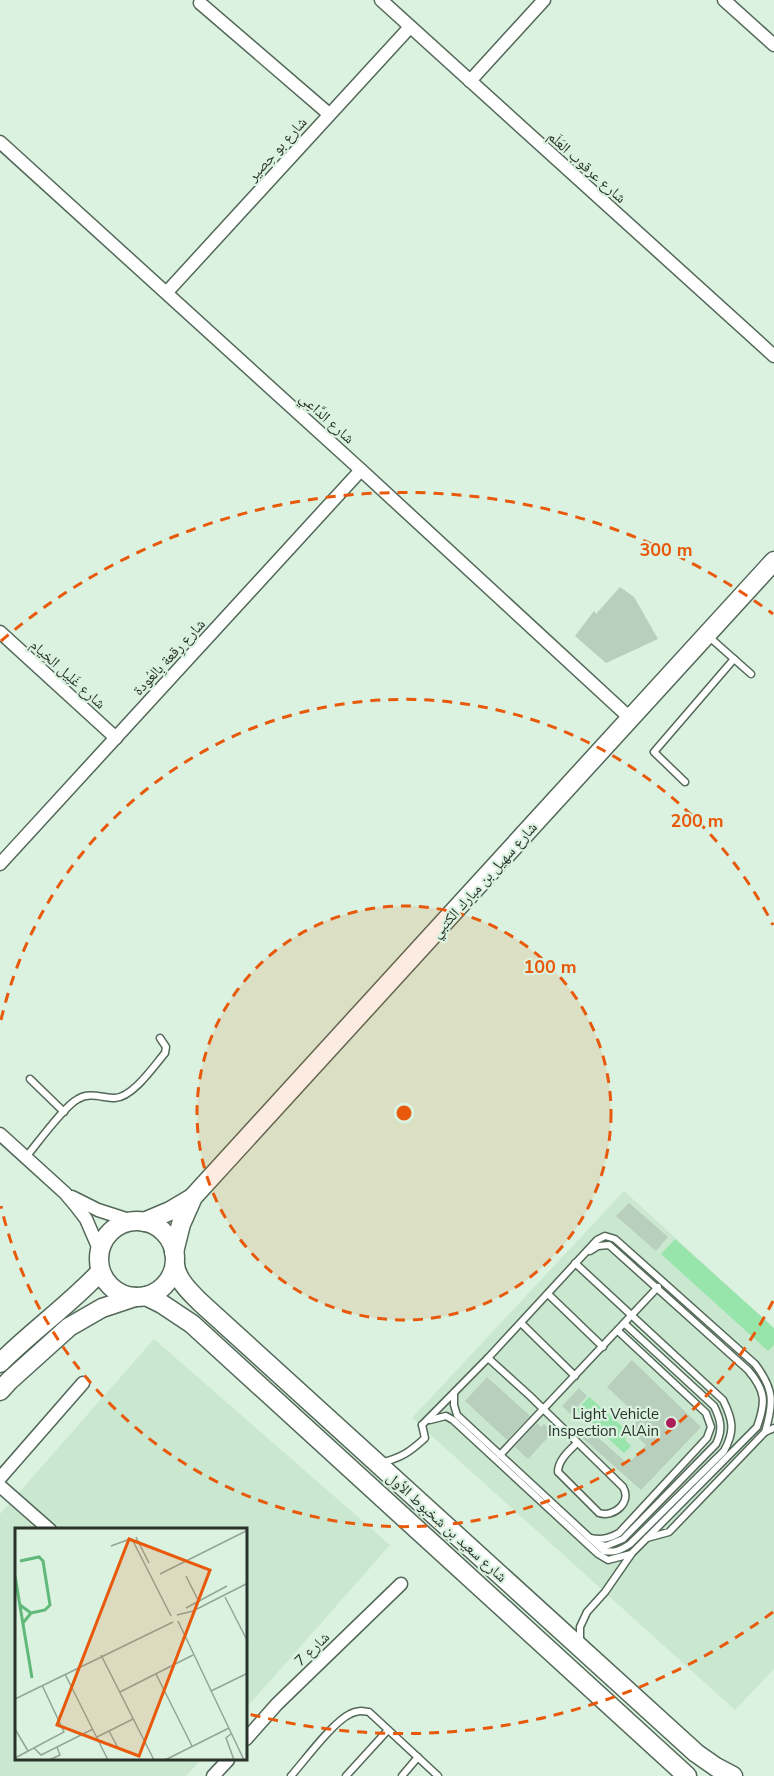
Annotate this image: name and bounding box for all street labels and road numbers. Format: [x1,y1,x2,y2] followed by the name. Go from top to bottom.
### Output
[242,112,311,186] street label: شارع بو حِصير
[543,126,631,208] street label: شارع عرقوب العَلَم
[294,388,359,450] street label: شارع الدَّاعِي
[128,614,211,701] street label: شارع رِقعة بِالعُودة
[26,635,110,713] street label: شارع غَلِيل الخِيام
[427,818,543,943] street label: شارع سهيل بن مبارك الكتبي
[383,1468,512,1587] street label: شارع سعيد بن شخبوط الأول
[290,1627,334,1671] street label: شارع 7

